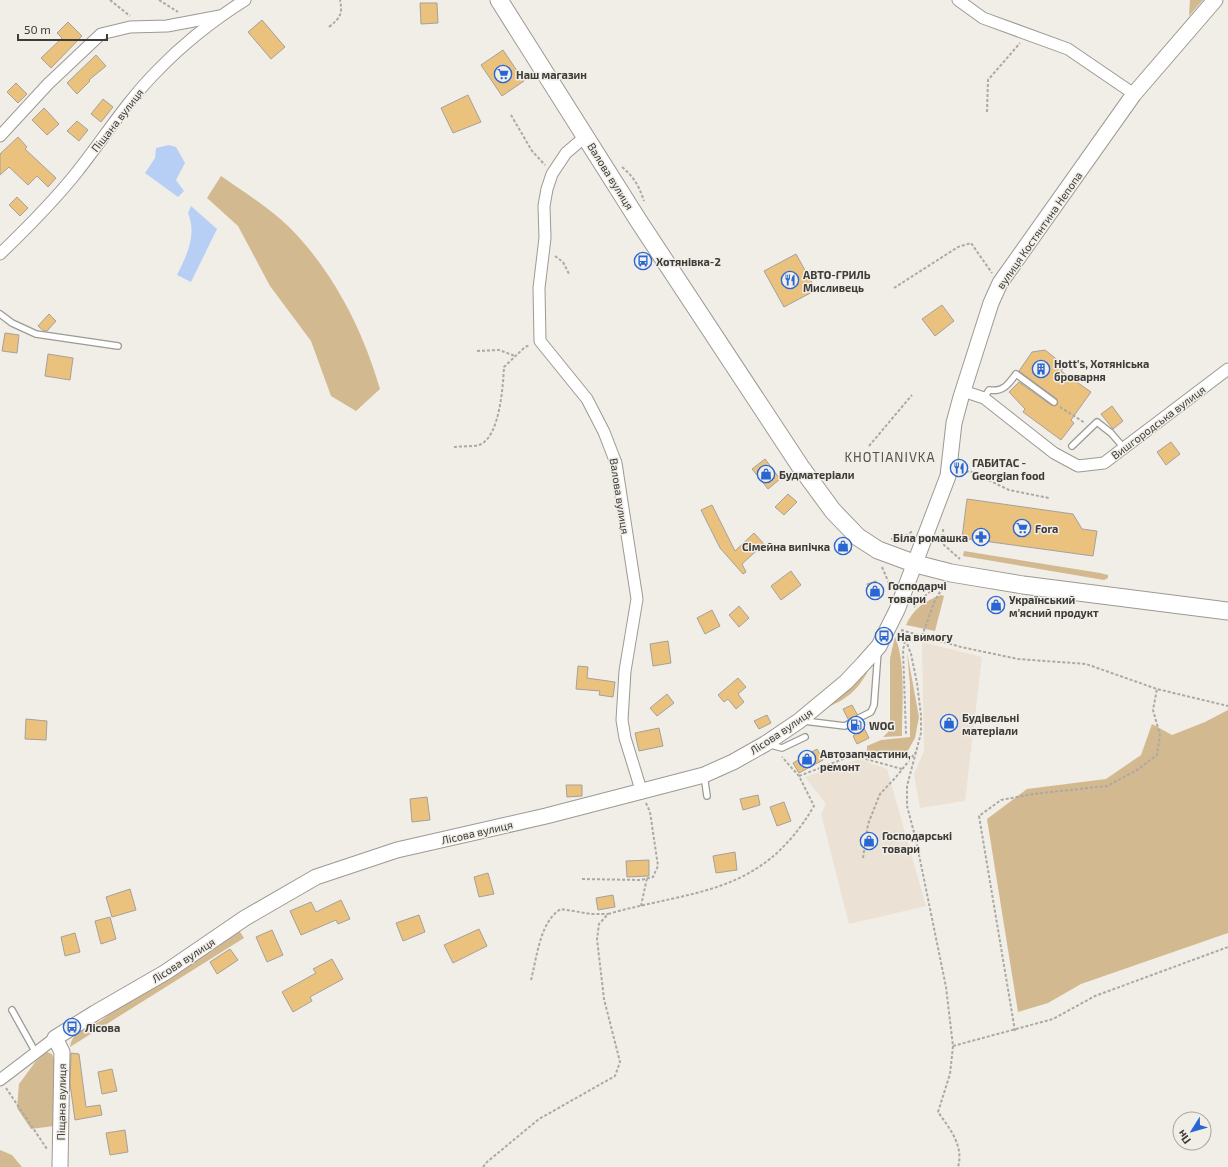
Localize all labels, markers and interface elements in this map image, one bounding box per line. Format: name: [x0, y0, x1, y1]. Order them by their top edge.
scale bar: [18, 16, 107, 42]
text: 50 m: [24, 22, 51, 36]
supermarket icon: Наш магазин: [493, 64, 513, 84]
place label: Наш магазин: [516, 68, 587, 81]
street label: Піщана вулиця: [88, 86, 147, 155]
street label: Валова вулиця: [584, 140, 637, 212]
street label: вулиця Костянтина Непопа: [993, 169, 1085, 292]
bus stop icon: Хотянівка-2: [633, 251, 653, 271]
place label: Хотянівка-2: [656, 255, 721, 268]
place label: АВТО-ГРИЛЬ Мисливець: [803, 268, 871, 294]
restaurant icon: АВТО-ГРИЛЬ Мисливець: [780, 270, 800, 290]
place label: Hott's, Хотяніська броварня: [1054, 357, 1149, 383]
building icon: Hott's, Хотяніська броварня: [1031, 359, 1051, 379]
street label: Вишгородська вулиця: [1108, 382, 1208, 462]
district label: KHOTIANIVKA: [844, 449, 936, 465]
place label: ГАБИТАС - Georgian food: [972, 456, 1045, 482]
street label: Валова вулиця: [607, 457, 632, 535]
restaurant icon: ГАБИТАС - Georgian food: [949, 458, 969, 478]
shop icon: Будматеріали: [756, 464, 776, 484]
place label: Будматеріали: [779, 468, 855, 481]
supermarket icon: Fora: [1012, 518, 1032, 538]
place label: Fora: [1035, 522, 1058, 535]
pharmacy icon: Біла ромашка: [971, 527, 991, 547]
place label: Біла ромашка: [893, 531, 968, 544]
shop icon: Сімейна випічка: [833, 536, 853, 556]
place label: Сімейна випічка: [742, 540, 830, 553]
place label: Господарчі товари: [888, 579, 947, 605]
shop icon: Господарчі товари: [865, 581, 885, 601]
place label: Український м'ясний продукт: [1009, 593, 1099, 619]
shop icon: Український м'ясний продукт: [986, 595, 1006, 615]
bus stop icon: На вимогу: [874, 626, 894, 646]
place label: На вимогу: [897, 630, 954, 643]
street label: Лісова вулиця: [747, 705, 815, 758]
place label: Будівельні матеріали: [962, 711, 1019, 737]
shop icon: Будівельні матеріали: [939, 713, 959, 733]
fuel station icon: WOG: [846, 715, 866, 735]
place label: WOG: [869, 719, 894, 732]
place label: Автозапчастини, ремонт: [820, 747, 911, 773]
shop icon: Автозапчастини, ремонт: [797, 749, 817, 769]
street label: Лісова вулиця: [440, 817, 514, 847]
place label: Господарські товари: [882, 829, 952, 855]
shop icon: Господарські товари: [859, 831, 879, 851]
street label: Лісова вулиця: [149, 935, 218, 986]
bus stop icon: Лісова: [62, 1017, 82, 1037]
place label: Лісова: [85, 1021, 120, 1034]
street label: Піщана вулиця: [54, 1063, 69, 1141]
north arrow: [1172, 1111, 1212, 1151]
text: Пн: [1174, 1128, 1193, 1147]

